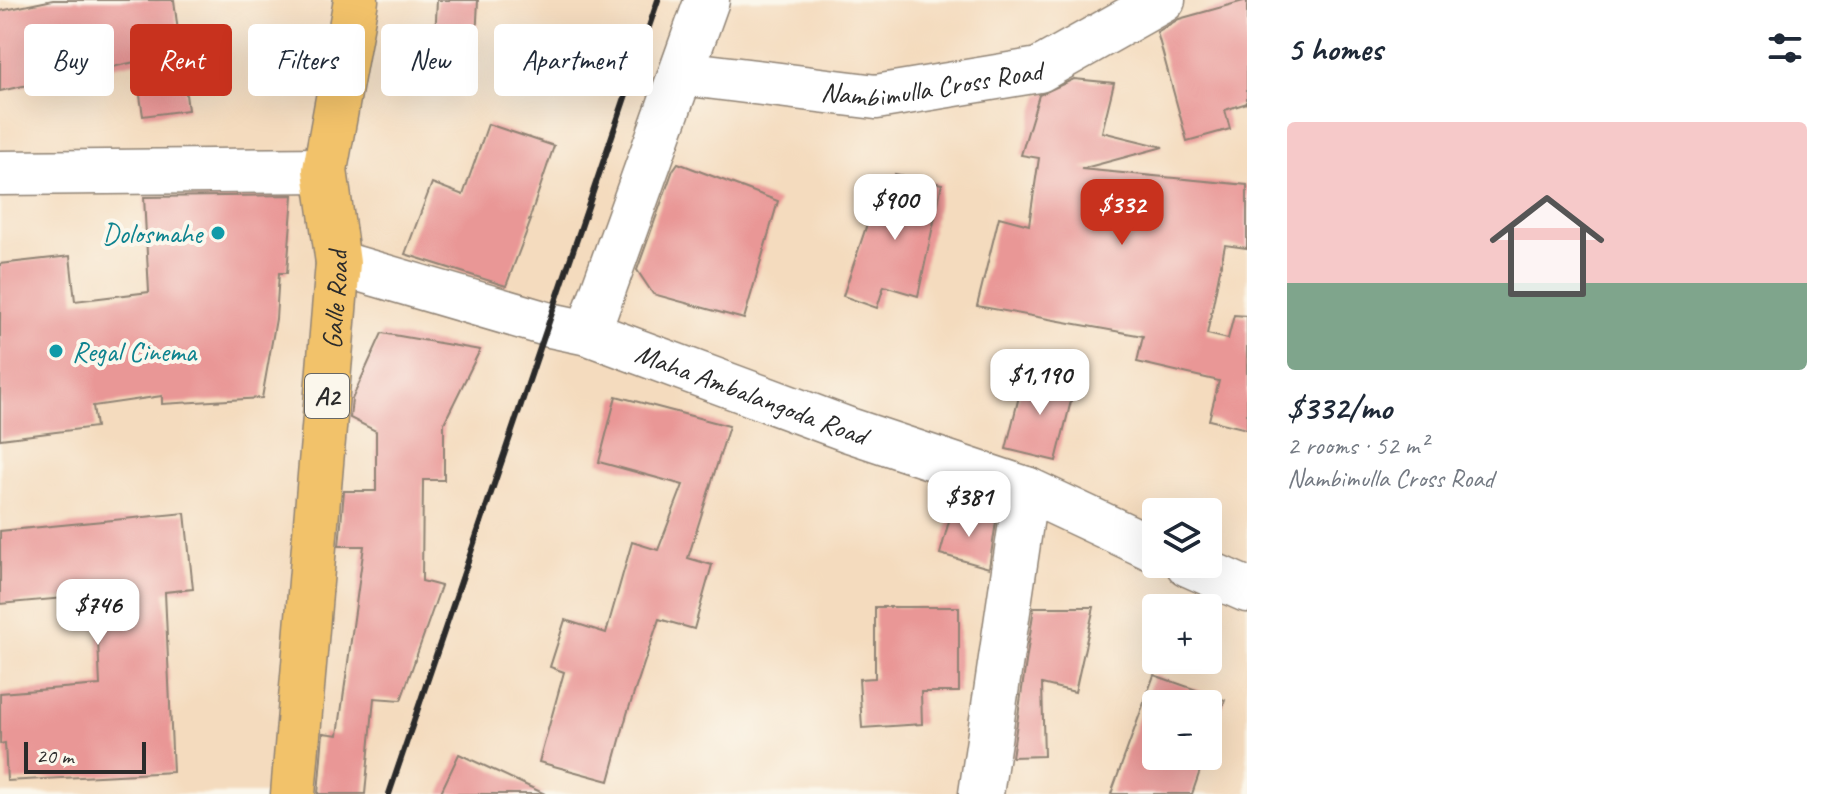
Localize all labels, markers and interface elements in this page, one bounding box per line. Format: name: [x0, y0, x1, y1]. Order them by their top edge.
chip: Buy: [24, 24, 114, 96]
chip: Rent: [130, 24, 232, 96]
chip: Filters: [248, 24, 365, 96]
chip: New: [381, 24, 478, 96]
chip: Apartment: [494, 24, 653, 96]
icon: filters: [1763, 26, 1807, 70]
text: 5 homes: [1287, 27, 1382, 70]
street label: Nambimulla Cross Road: [819, 52, 1049, 115]
pin: $900: [848, 174, 942, 242]
icon: home: [1475, 174, 1619, 318]
pin: $332: [1075, 179, 1169, 247]
text: $900: [872, 183, 918, 216]
text: $332: [1099, 188, 1145, 221]
place label: Dolosmahe: [102, 216, 204, 251]
marker: Dolosmahe: [209, 224, 227, 242]
street label: Galle Road: [313, 244, 356, 350]
place label: Regal Cinema: [72, 334, 198, 369]
street label: Maha Ambalangoda Road: [631, 335, 875, 453]
marker: Regal Cinema: [47, 342, 65, 360]
pin: $1,190: [975, 349, 1105, 417]
text: $1,190: [1008, 358, 1072, 391]
road number: A2: [305, 374, 349, 418]
text: $332/mo: [1287, 386, 1392, 429]
text: 2 rooms · 52 m²: [1287, 429, 1428, 462]
text: Nambimulla Cross Road: [1287, 462, 1494, 495]
pin: $381: [922, 471, 1016, 539]
text: $381: [946, 480, 992, 513]
map controls: [1142, 498, 1222, 770]
button: layers: [1142, 498, 1222, 578]
pin: $746: [51, 579, 145, 647]
text: $746: [74, 588, 122, 621]
button: +: [1142, 594, 1222, 674]
button: −: [1142, 690, 1222, 770]
scale bar: [24, 738, 146, 774]
text: 20 m: [36, 742, 73, 770]

